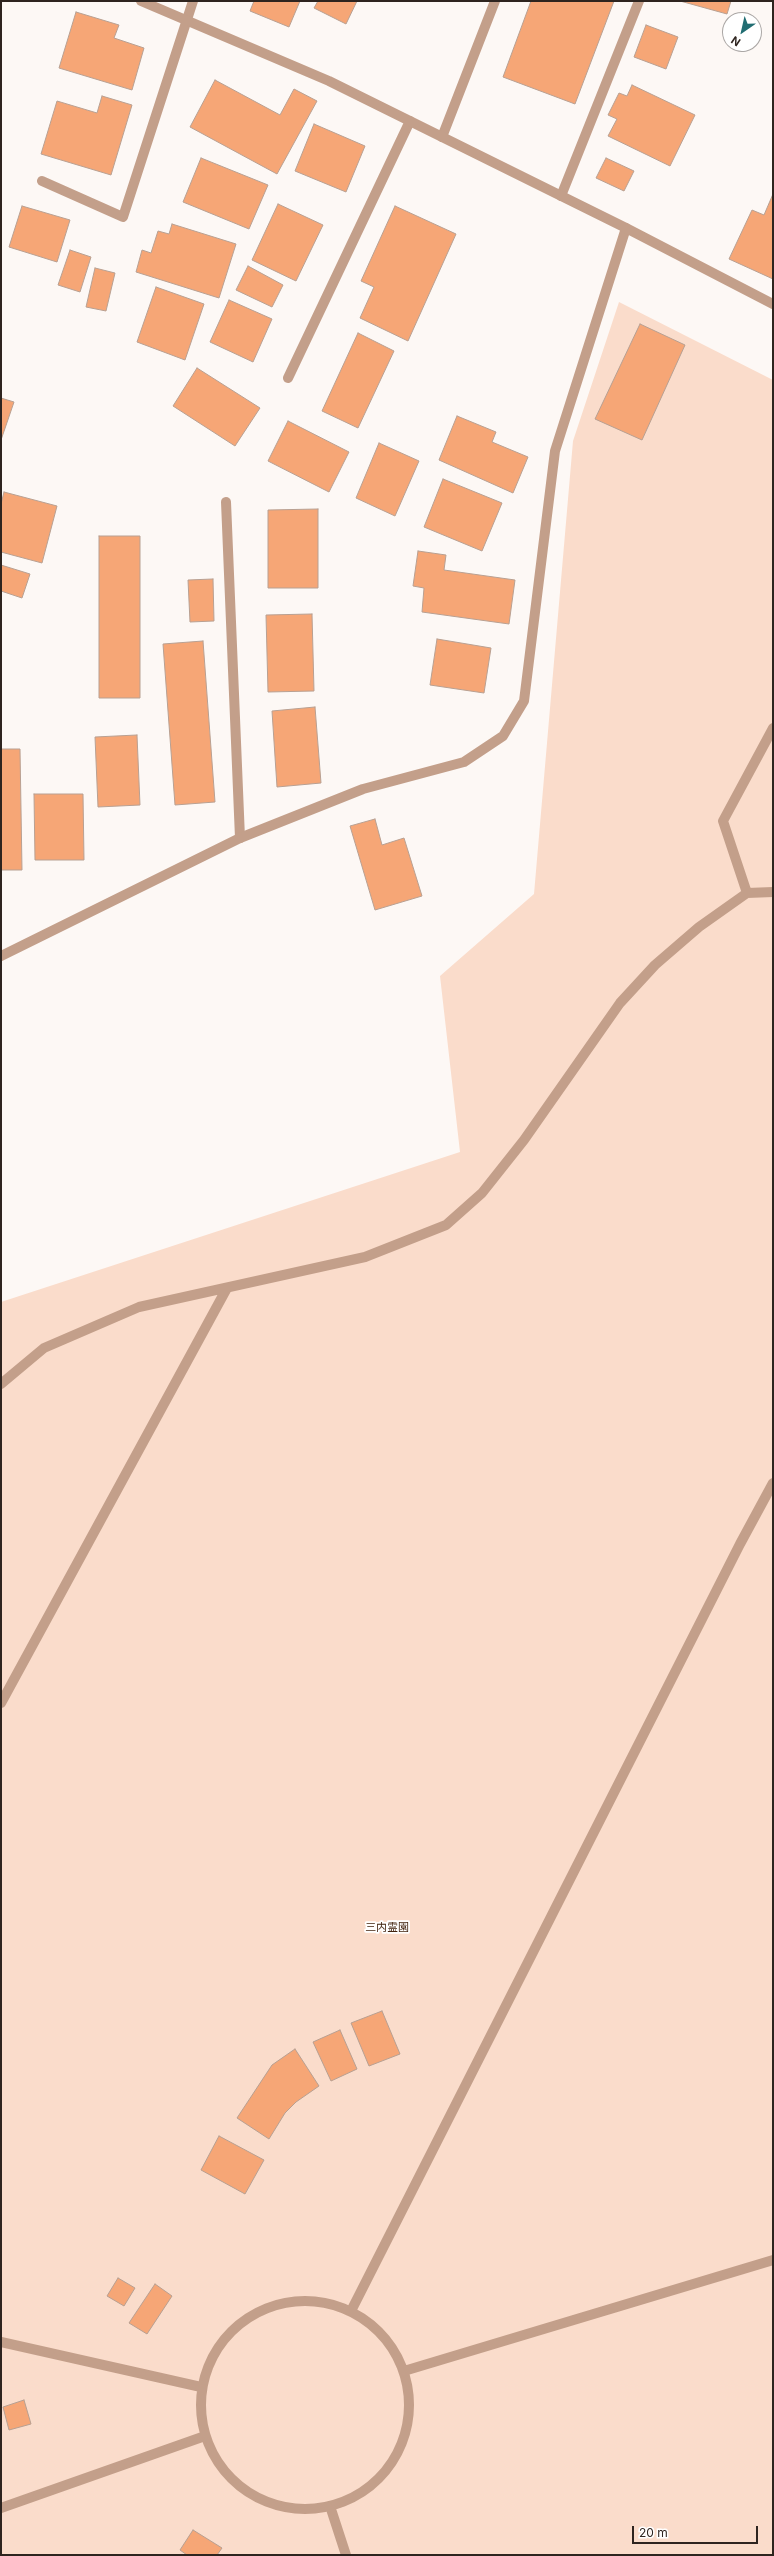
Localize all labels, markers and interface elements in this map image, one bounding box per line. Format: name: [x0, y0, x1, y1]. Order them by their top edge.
north arrow: [722, 12, 762, 52]
text: N: [728, 33, 743, 49]
park label: 三内霊園: [365, 1921, 409, 1935]
scale bar: [634, 2518, 760, 2544]
text: 20 m: [639, 2525, 668, 2540]

